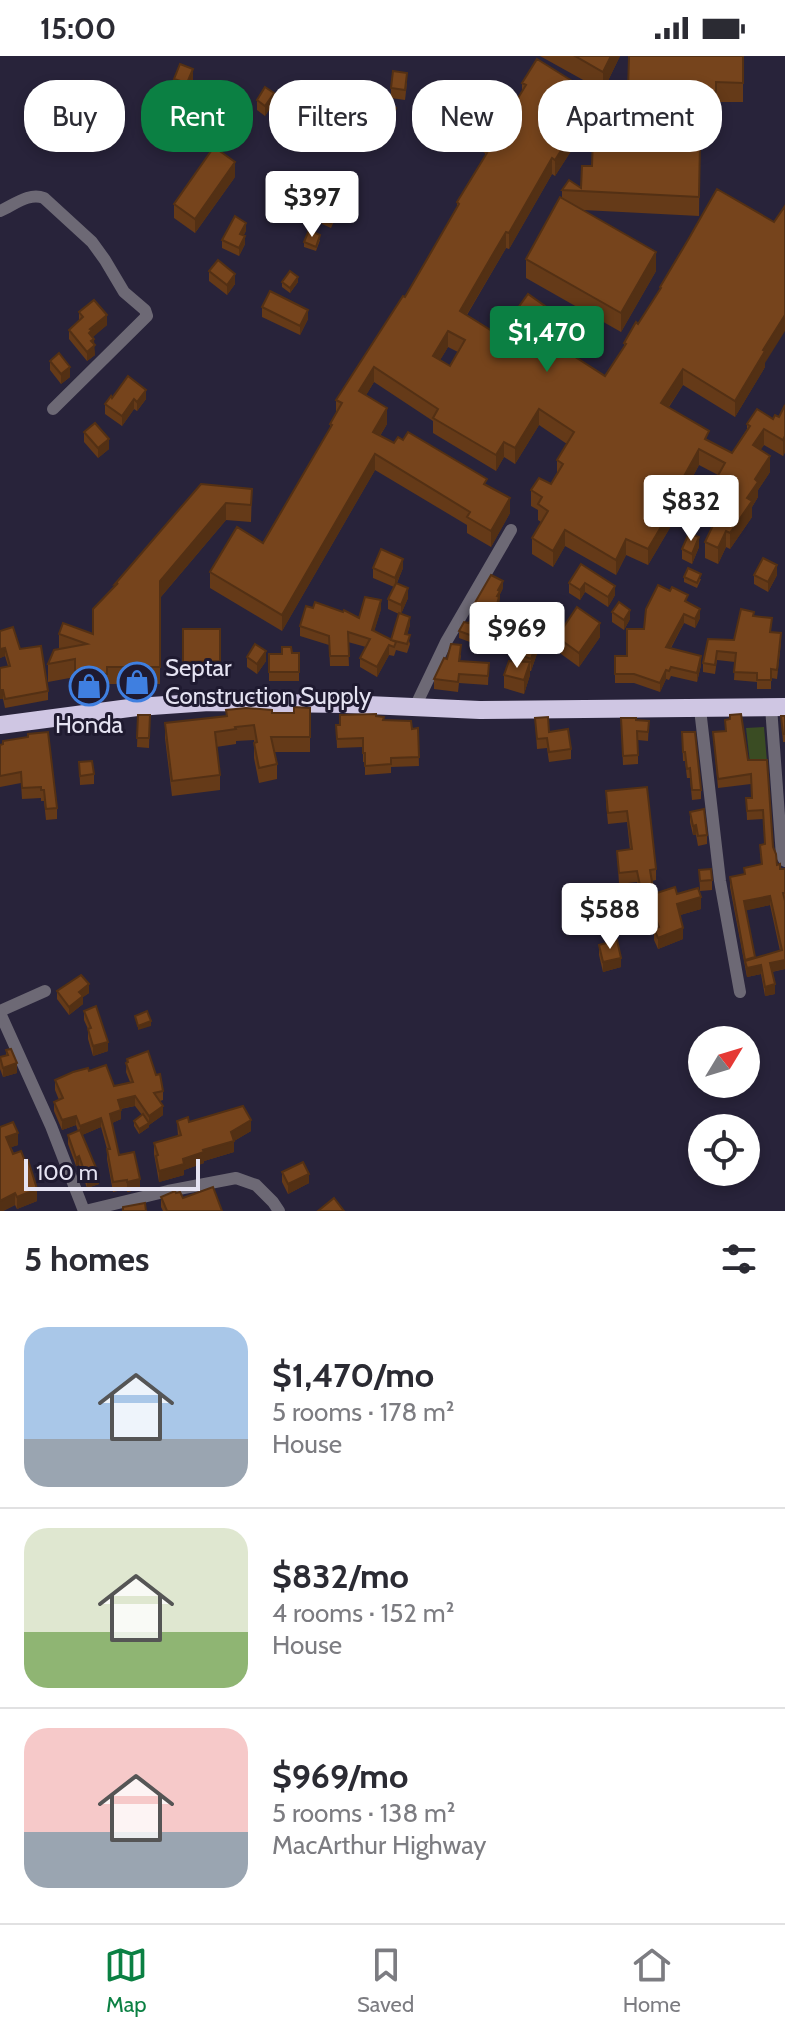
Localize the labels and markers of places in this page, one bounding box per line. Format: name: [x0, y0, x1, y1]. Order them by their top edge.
pin: $397: [265, 171, 359, 239]
pin: $1,470: [482, 306, 612, 374]
pin: $832: [644, 475, 738, 543]
pin: $969: [470, 602, 564, 670]
place label: Septar Construction Supply: [165, 653, 371, 710]
shop icon: Septar Construction Supply: [116, 661, 158, 703]
shop icon: Honda: [68, 665, 110, 707]
place label: Honda: [55, 710, 124, 739]
pin: $588: [563, 883, 657, 951]

